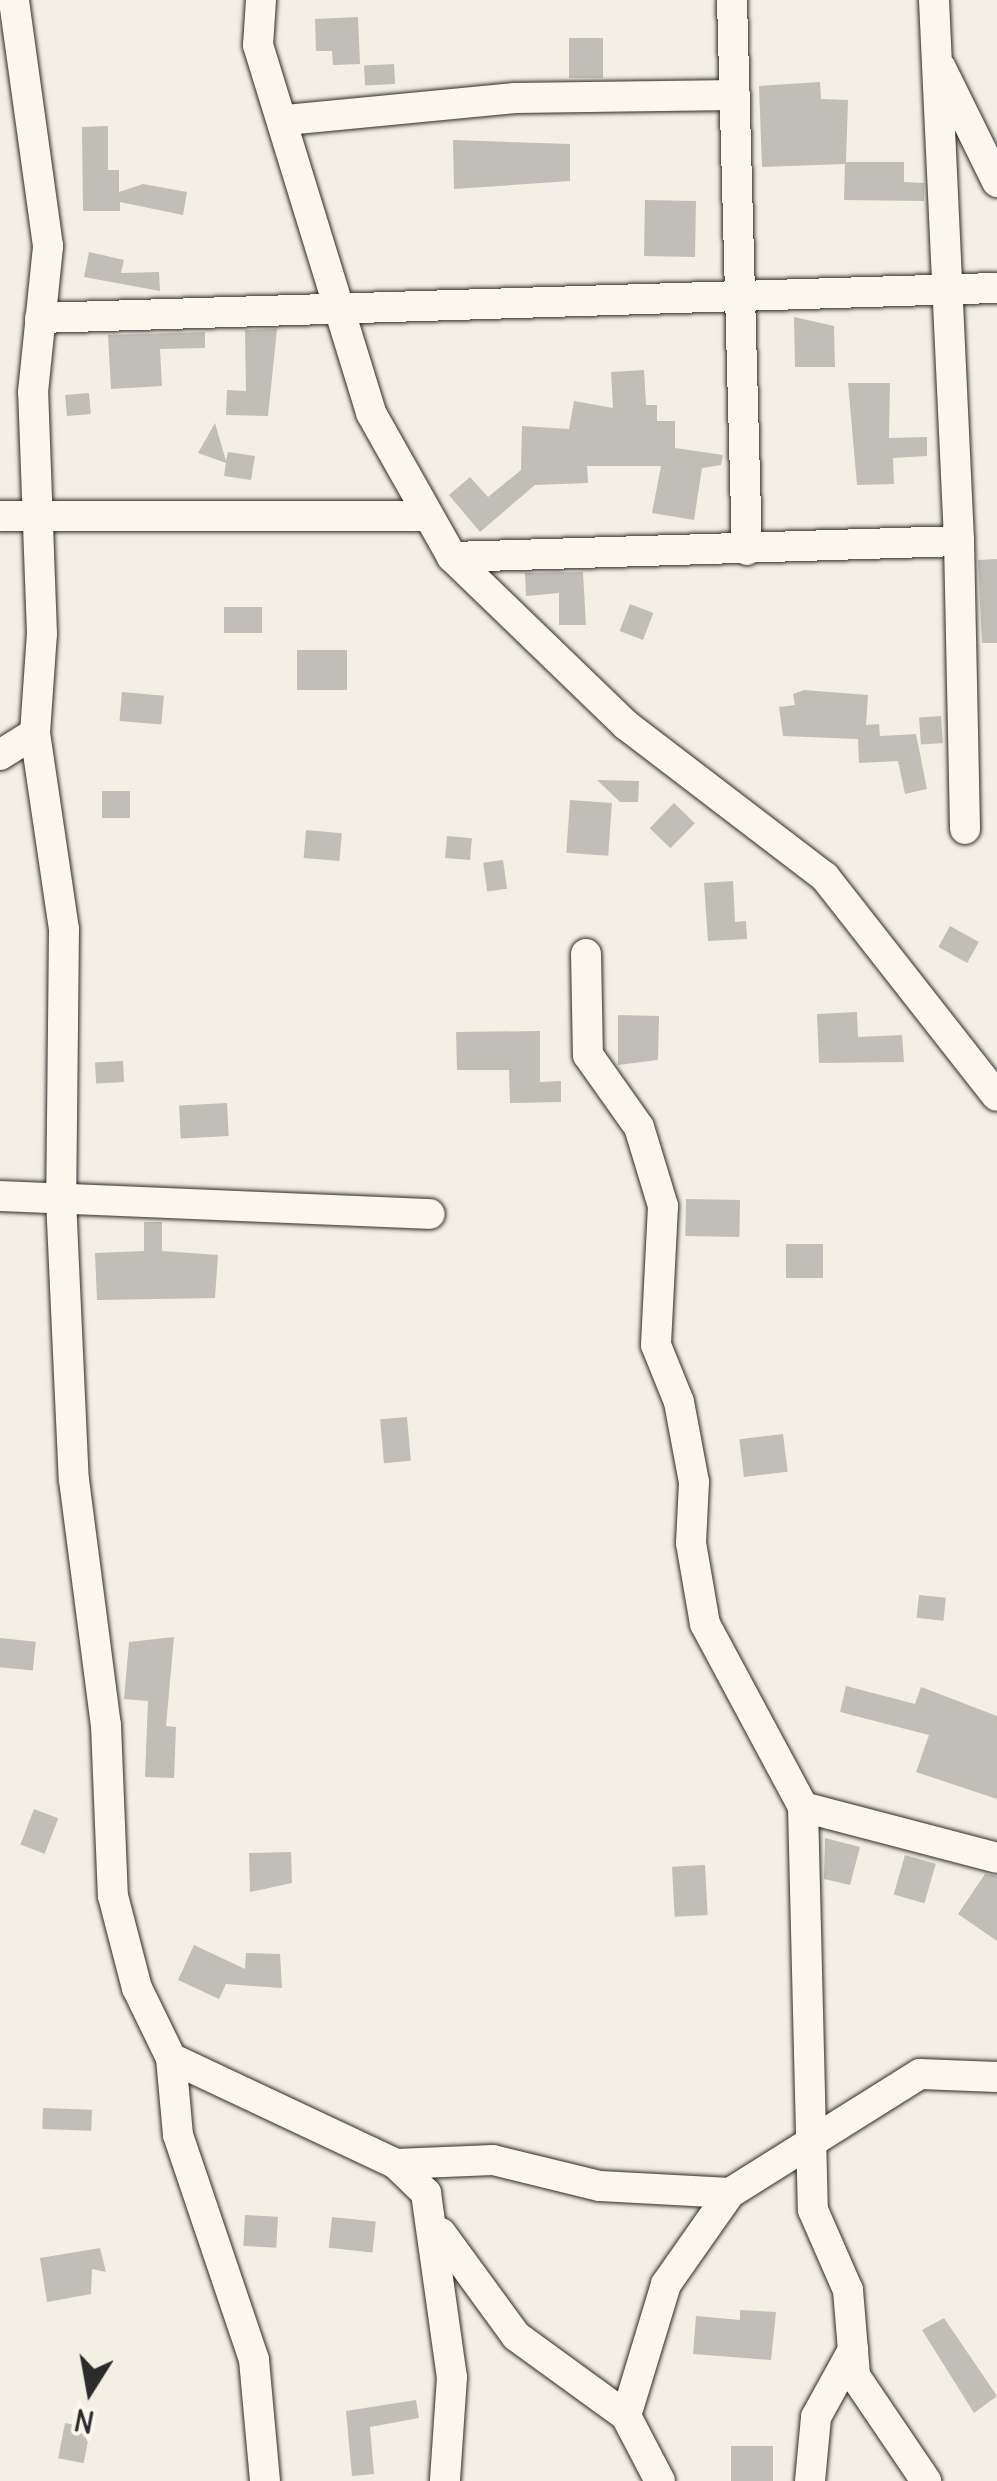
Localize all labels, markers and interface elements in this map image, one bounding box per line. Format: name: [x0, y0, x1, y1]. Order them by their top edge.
north arrow: [40, 2341, 140, 2441]
text: N: [71, 2401, 97, 2440]

